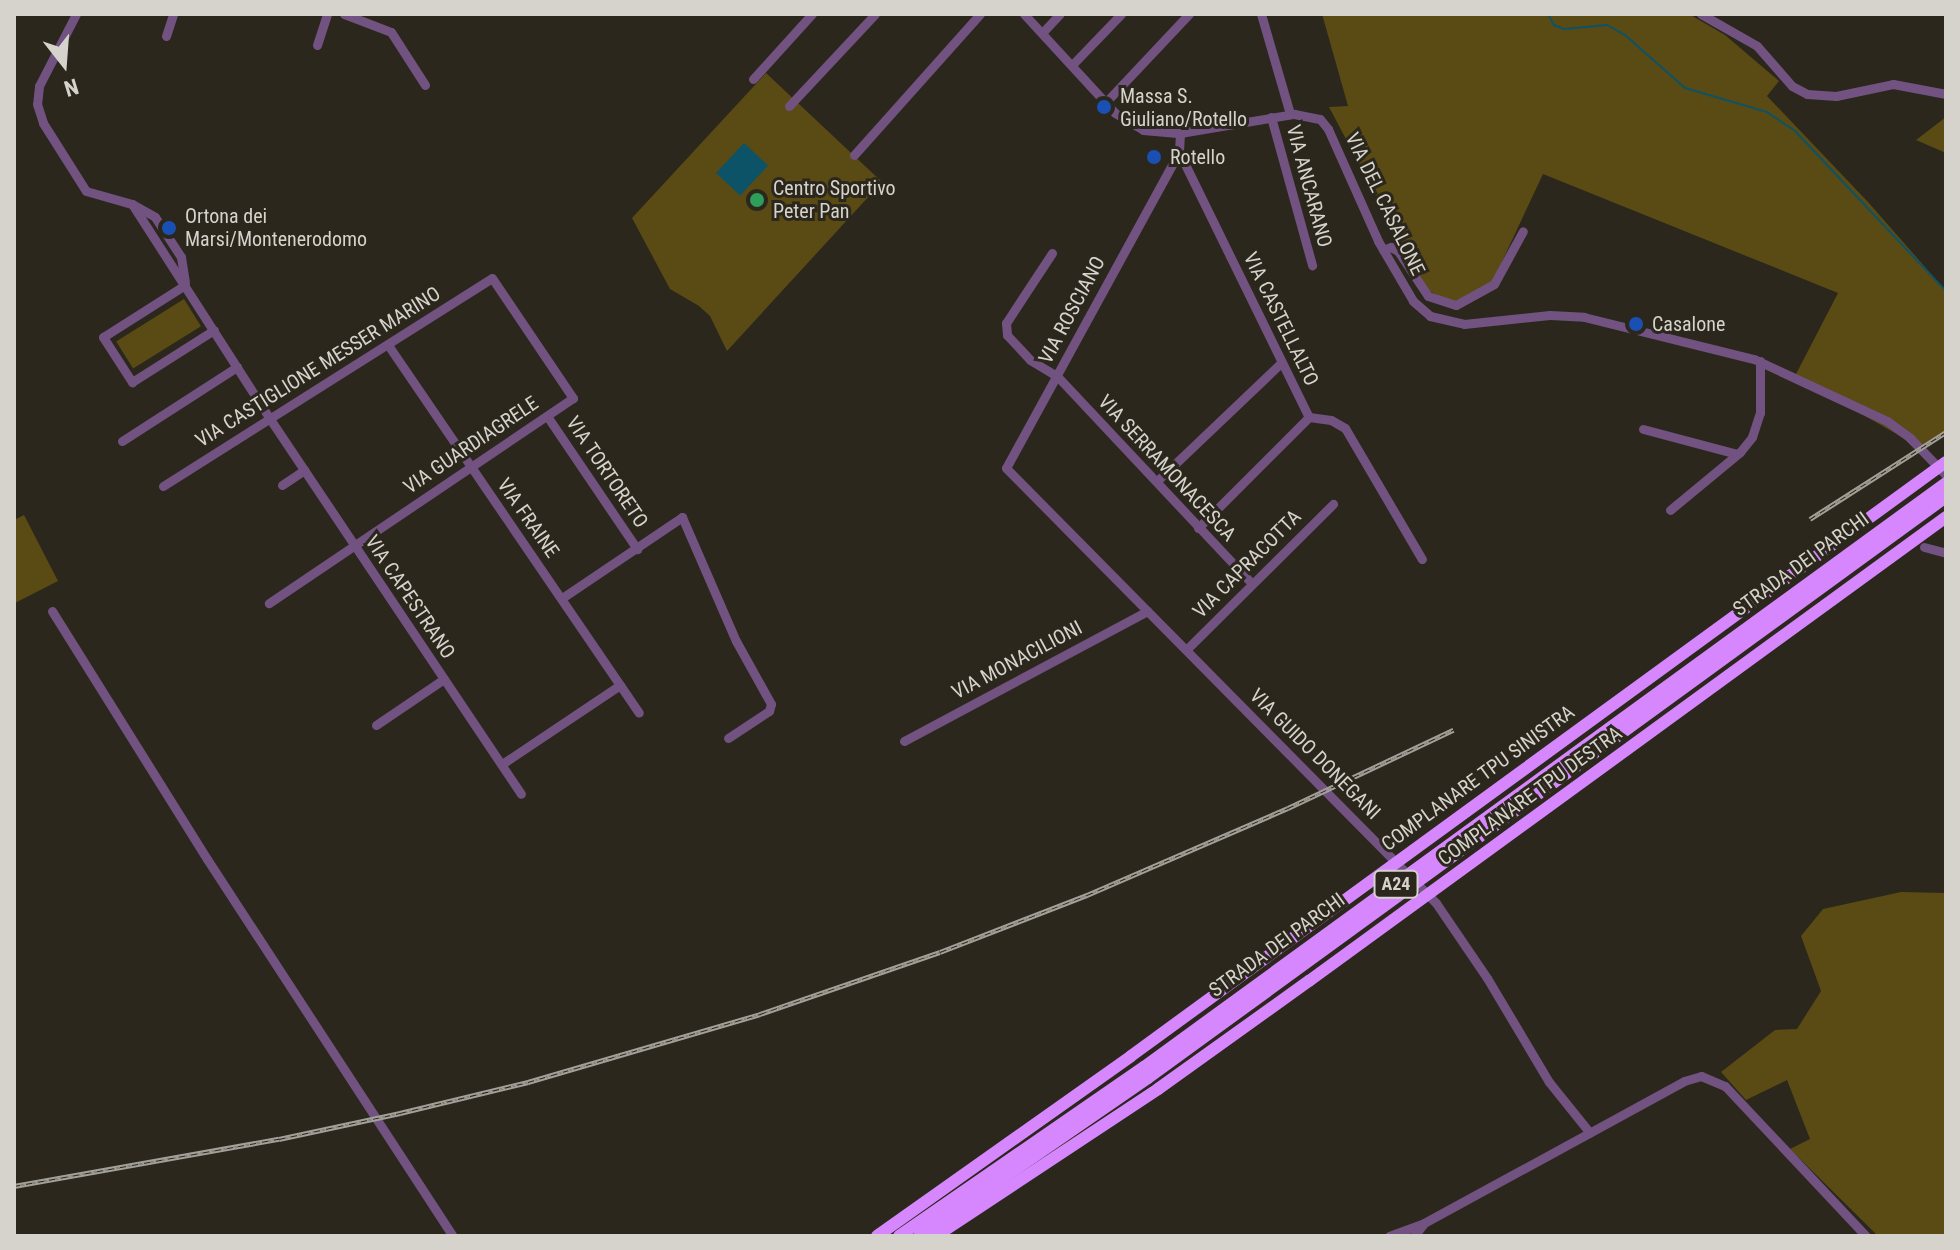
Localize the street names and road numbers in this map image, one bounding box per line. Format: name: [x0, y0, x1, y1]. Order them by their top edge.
street label: VIA ANCARANO: [1281, 122, 1337, 250]
street label: VIA DEL CASALONE: [1340, 129, 1430, 279]
street label: VIA CASTELLALTO: [1238, 248, 1324, 390]
street label: VIA ROSCIANO: [1034, 252, 1110, 368]
street label: VIA CASTIGLIONE MESSER MARINO: [191, 282, 445, 452]
street label: VIA SERRAMONACESCA: [1093, 390, 1241, 546]
street label: VIA GUARDIAGRELE: [399, 391, 543, 499]
street label: VIA TORTORETO: [561, 412, 653, 532]
street label: VIA FRAINE: [492, 474, 564, 562]
street label: VIA CAPRACOTTA: [1188, 505, 1306, 623]
street label: STRADA DEI PARCHI: [1728, 507, 1874, 621]
street label: VIA CAPESTRANO: [360, 531, 460, 663]
street label: VIA MONACILIONI: [948, 616, 1086, 704]
street label: VIA GUIDO DONEGANI: [1245, 684, 1385, 824]
street label: COMPLANARE TPU SINISTRA: [1377, 700, 1579, 856]
street label: COMPLANARE TPU DESTRA: [1433, 721, 1627, 871]
road number: A24: [1372, 870, 1420, 898]
street label: STRADA DEI PARCHI: [1204, 888, 1350, 1002]

